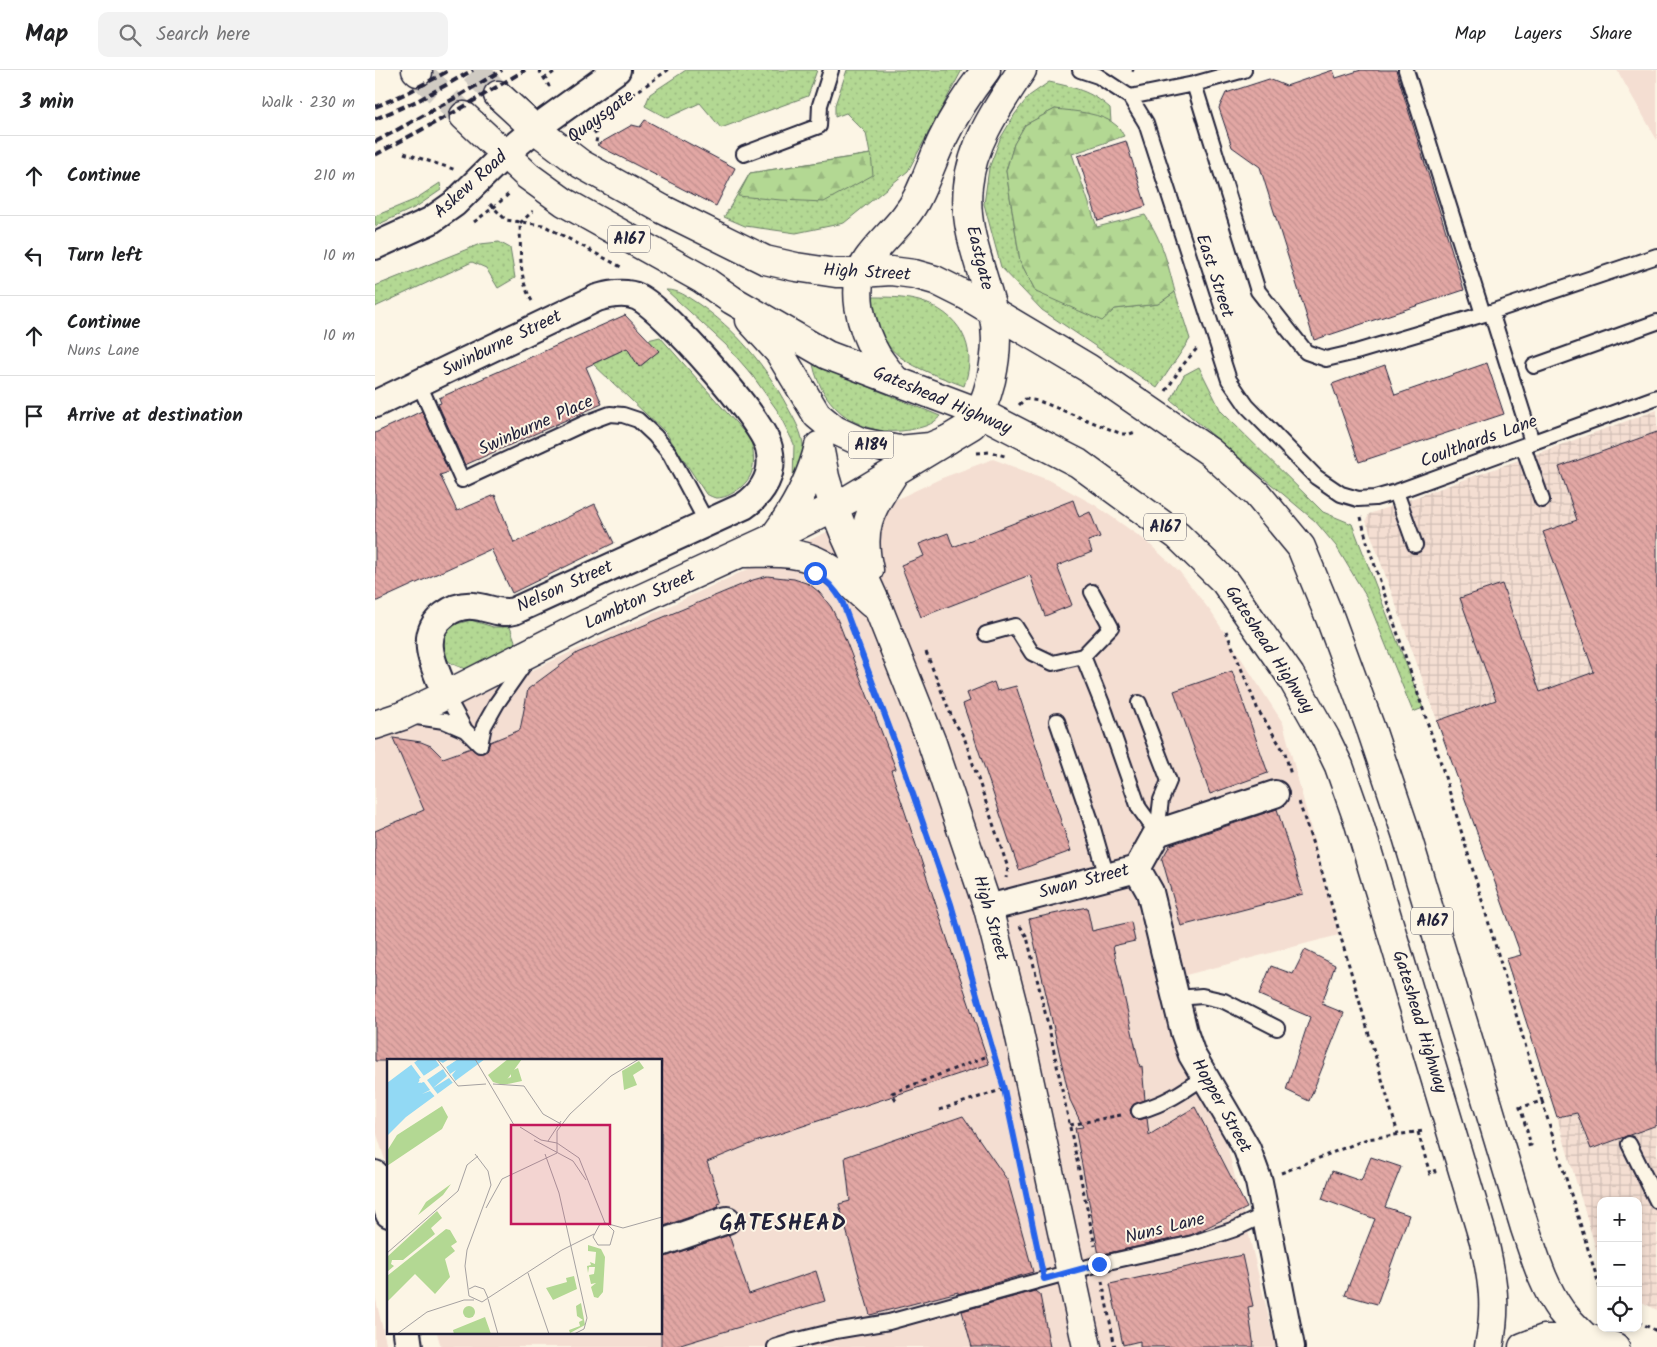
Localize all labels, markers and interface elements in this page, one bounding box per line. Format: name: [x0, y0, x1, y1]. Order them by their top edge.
search box: [98, 12, 448, 57]
text: Map: [25, 15, 68, 54]
text: Search here: [156, 20, 250, 50]
text: Map: [1455, 20, 1486, 49]
text: Layers: [1514, 20, 1562, 49]
text: Share: [1590, 20, 1632, 49]
icon: search: [116, 21, 144, 49]
street label: Quaysgate: [561, 83, 641, 151]
text: 3 min: [20, 86, 74, 119]
text: Walk · 230 m: [261, 90, 355, 115]
street label: Askew Road: [428, 143, 515, 226]
text: Continue: [67, 161, 140, 191]
icon: ahead: [20, 162, 48, 190]
text: 210 m: [314, 163, 355, 188]
street label: Eastgate: [957, 223, 1001, 293]
road number: A167: [608, 226, 650, 252]
street label: East Street: [1187, 230, 1241, 323]
text: Turn left: [67, 241, 142, 271]
icon: left: [20, 242, 48, 270]
text: 10 m: [323, 243, 355, 268]
street label: High Street: [823, 256, 912, 290]
street label: Swinburne Street: [437, 302, 568, 386]
text: Continue: [67, 308, 140, 338]
icon: ahead: [20, 322, 48, 350]
text: 10 m: [323, 323, 355, 348]
text: Nuns Lane: [67, 338, 139, 363]
street label: Gateshead Highway: [868, 359, 1016, 443]
street label: Swinburne Place: [474, 388, 598, 464]
text: Arrive at destination: [67, 401, 243, 431]
icon: arrive: [20, 402, 48, 430]
street label: Coulthards Lane: [1416, 407, 1542, 477]
road number: A184: [849, 432, 893, 458]
road number: A167: [1144, 514, 1186, 541]
street label: Nelson Street: [512, 552, 619, 621]
street label: Lambton Street: [580, 561, 701, 638]
route start: [804, 562, 827, 585]
street label: Gateshead Highway: [1217, 580, 1322, 720]
street label: Swan Street: [1036, 856, 1133, 908]
street label: High Street: [964, 872, 1016, 965]
road number: A167: [1411, 908, 1453, 934]
street label: Gateshead Highway: [1383, 947, 1455, 1098]
street label: Hopper Street: [1183, 1053, 1259, 1160]
inset map: [387, 1059, 663, 1334]
map controls: [1597, 1197, 1642, 1332]
button: +: [1597, 1197, 1642, 1242]
street label: Nuns Lane: [1122, 1205, 1208, 1253]
district label: GATESHEAD: [719, 1207, 847, 1242]
button: −: [1597, 1242, 1642, 1287]
route end: [1088, 1253, 1111, 1276]
button: locate: [1597, 1287, 1642, 1332]

